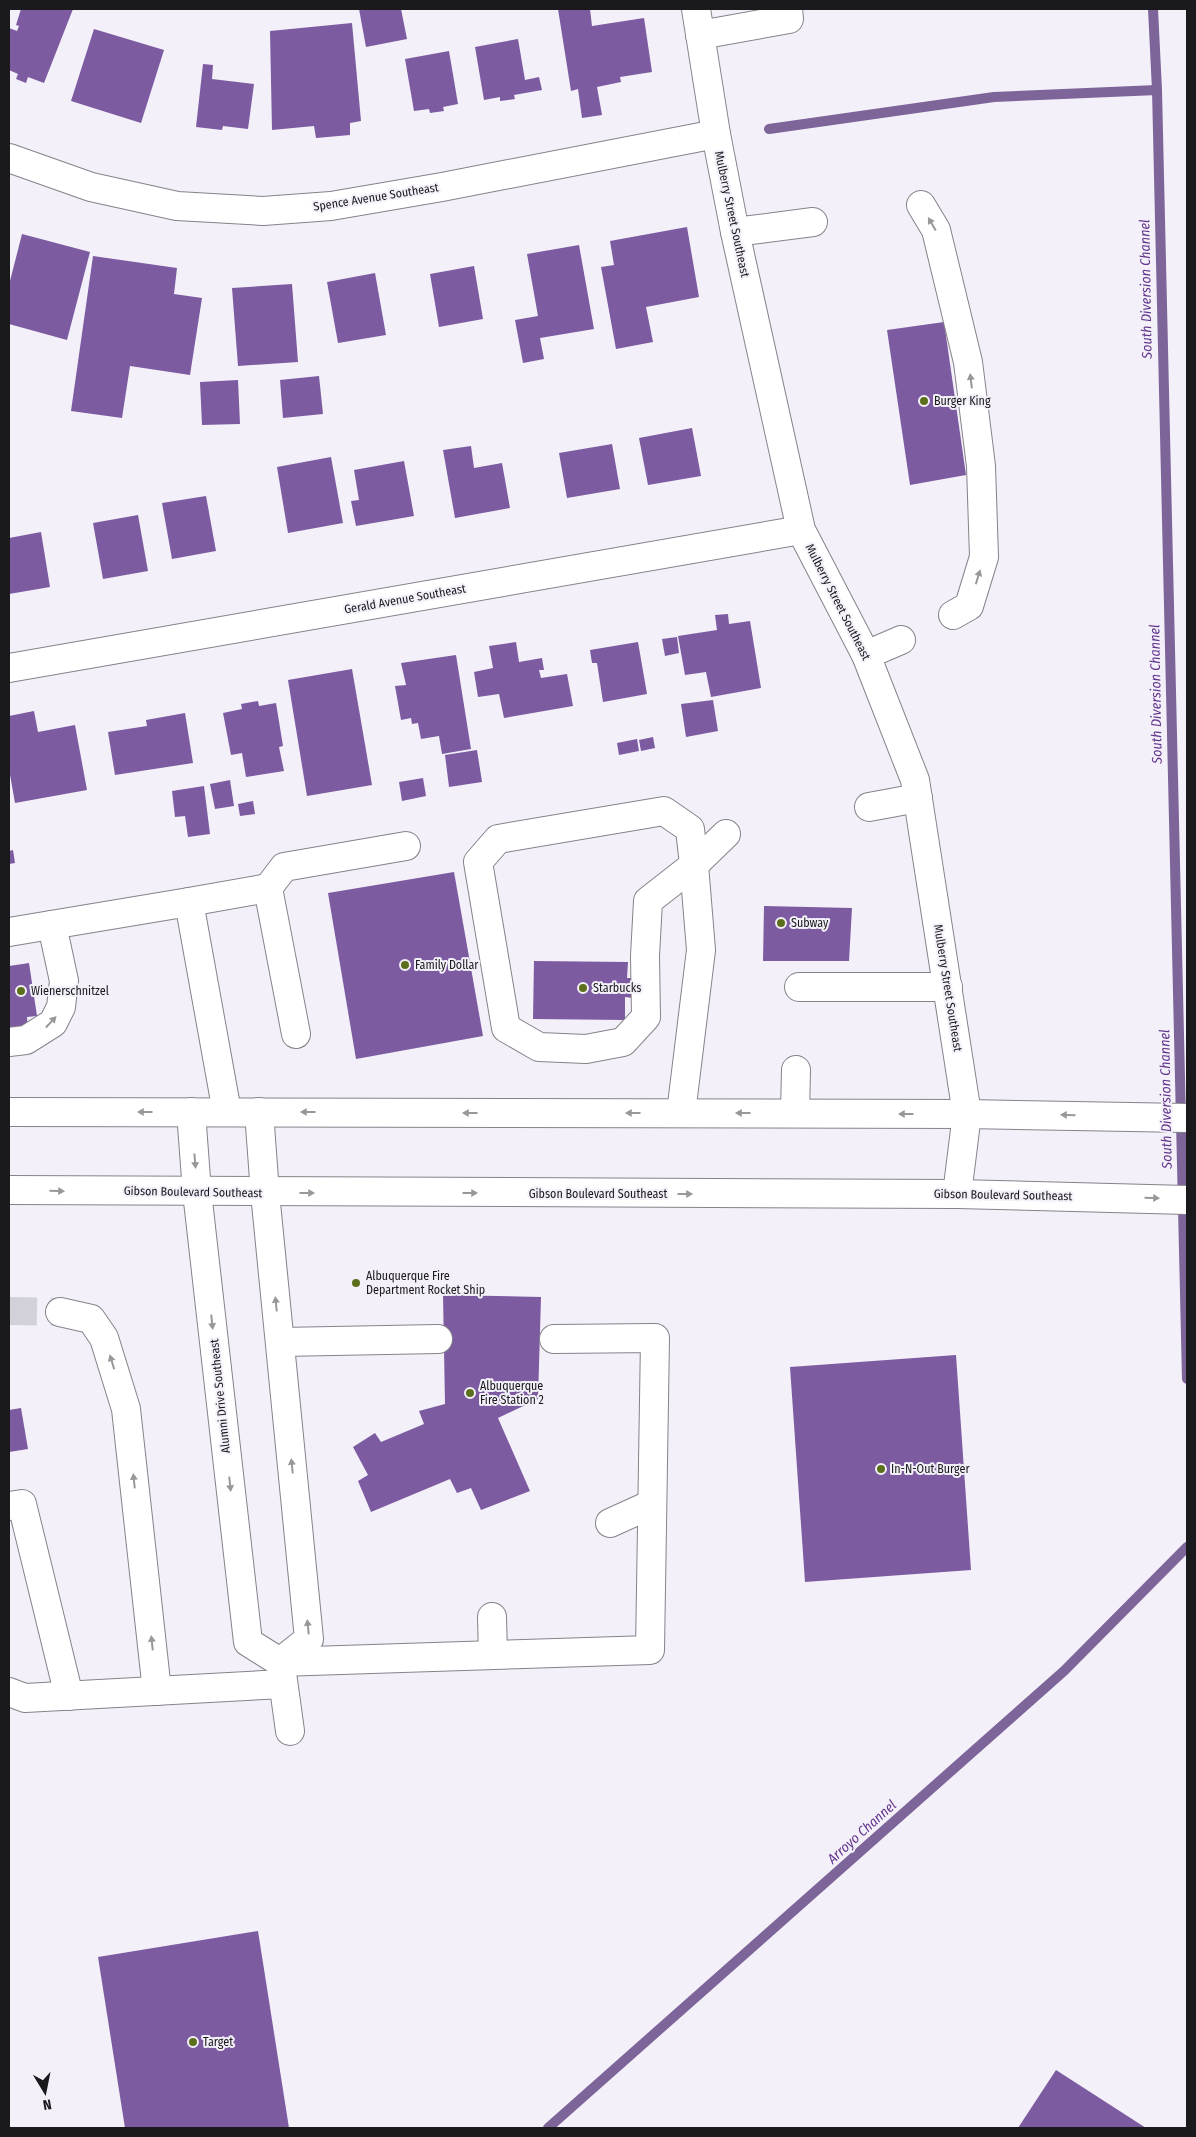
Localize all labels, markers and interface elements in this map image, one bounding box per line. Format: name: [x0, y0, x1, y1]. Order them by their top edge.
street label: Mulberry Street Southeast: [712, 150, 752, 278]
street label: Spence Avenue Southeast: [312, 180, 440, 214]
one-way arrow: [927, 217, 936, 230]
water label: South Diversion Channel: [1136, 219, 1156, 360]
one-way arrow: [967, 373, 975, 389]
place label: Burger King: [934, 394, 991, 408]
marker: Burger King: [918, 395, 930, 407]
street label: Mulberry Street Southeast: [803, 542, 873, 663]
one-way arrow: [975, 569, 983, 584]
street label: Gerald Avenue Southeast: [343, 581, 467, 617]
water label: South Diversion Channel: [1146, 624, 1166, 765]
place label: Subway: [791, 916, 829, 930]
marker: Subway: [775, 917, 787, 929]
street label: Mulberry Street Southeast: [931, 923, 965, 1053]
place label: Family Dollar: [415, 958, 479, 972]
marker: Family Dollar: [399, 959, 411, 971]
place label: Starbucks: [593, 981, 641, 995]
marker: Starbucks: [577, 982, 589, 994]
place label: Wienerschnitzel: [31, 984, 109, 998]
marker: Wienerschnitzel: [15, 985, 27, 997]
one-way arrow: [45, 1015, 56, 1028]
water label: South Diversion Channel: [1156, 1029, 1176, 1170]
one-way arrow: [137, 1108, 153, 1116]
one-way arrow: [299, 1108, 315, 1116]
one-way arrow: [462, 1109, 478, 1117]
one-way arrow: [624, 1109, 640, 1117]
one-way arrow: [735, 1109, 751, 1117]
one-way arrow: [898, 1110, 914, 1118]
one-way arrow: [1060, 1111, 1076, 1119]
one-way arrow: [191, 1153, 199, 1169]
street label: Gibson Boulevard Southeast: [124, 1184, 262, 1200]
one-way arrow: [50, 1187, 66, 1195]
street label: Gibson Boulevard Southeast: [529, 1187, 667, 1201]
street label: Gibson Boulevard Southeast: [934, 1187, 1072, 1203]
one-way arrow: [300, 1189, 316, 1197]
one-way arrow: [462, 1189, 478, 1197]
one-way arrow: [677, 1190, 693, 1198]
one-way arrow: [1145, 1195, 1161, 1203]
place label: Albuquerque Fire Department Rocket Ship: [366, 1269, 485, 1297]
marker: Albuquerque Fire Department Rocket Ship: [350, 1277, 362, 1289]
one-way arrow: [272, 1296, 280, 1312]
one-way arrow: [208, 1315, 216, 1331]
street label: Alumni Drive Southeast: [207, 1338, 233, 1454]
one-way arrow: [107, 1355, 115, 1370]
place label: Albuquerque Fire Station 2: [480, 1379, 544, 1407]
marker: Albuquerque Fire Station 2: [464, 1387, 476, 1399]
one-way arrow: [288, 1457, 296, 1473]
place label: In-N-Out Burger: [891, 1462, 970, 1476]
marker: In-N-Out Burger: [875, 1463, 887, 1475]
one-way arrow: [130, 1473, 138, 1489]
one-way arrow: [226, 1476, 234, 1492]
one-way arrow: [304, 1619, 312, 1635]
one-way arrow: [148, 1634, 156, 1650]
water label: Arroyo Channel: [823, 1796, 900, 1868]
place label: Target: [203, 2035, 233, 2049]
marker: Target: [187, 2036, 199, 2048]
north arrow: [20, 2067, 70, 2117]
text: N: [42, 2095, 53, 2113]

